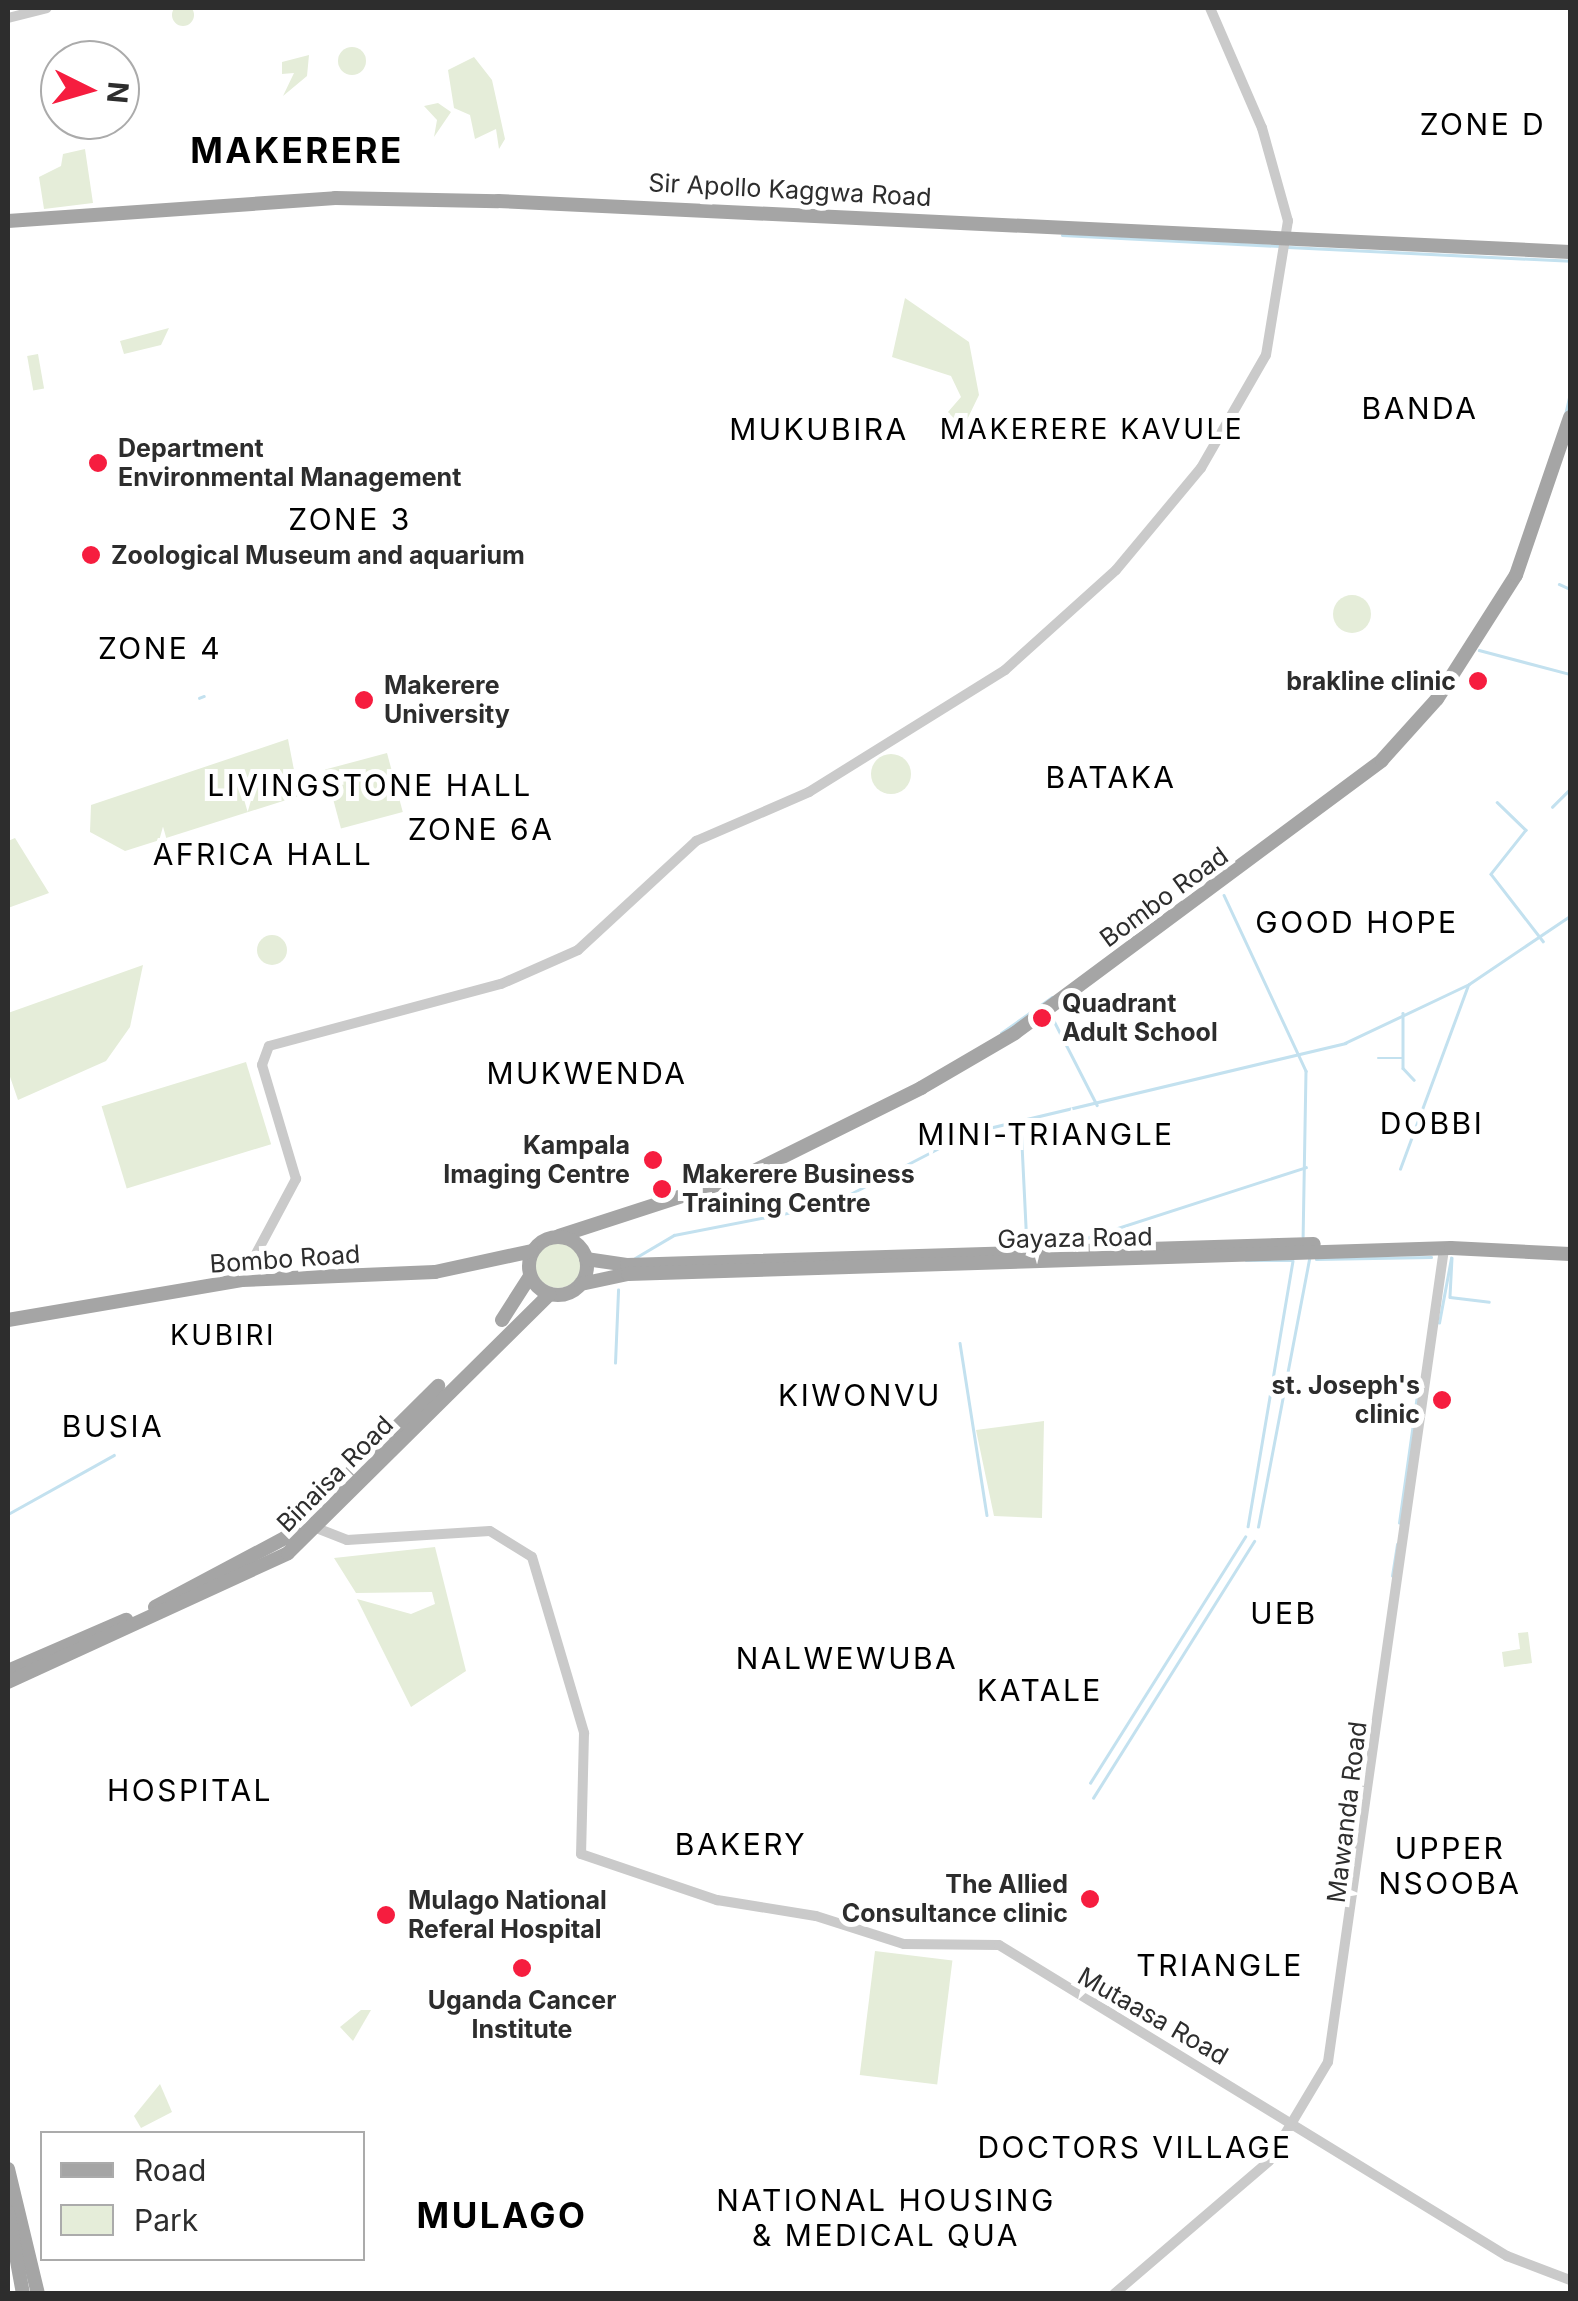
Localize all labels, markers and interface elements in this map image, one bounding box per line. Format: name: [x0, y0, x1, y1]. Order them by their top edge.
north arrow: [40, 40, 140, 140]
text: N: [100, 80, 136, 105]
district label: ZONE D: [1420, 106, 1546, 142]
district label: MAKERERE: [190, 129, 404, 171]
street label: Sir Apollo Kaggwa Road: [648, 168, 932, 212]
district label: BANDA: [1362, 390, 1478, 426]
district label: MUKUBIRA: [729, 411, 909, 447]
district label: MAKERERE KAVULE: [940, 412, 1244, 446]
place label: Department Environmental Management: [118, 434, 461, 493]
marker: Department Environmental Management: [87, 452, 109, 474]
district label: ZONE 3: [288, 501, 412, 537]
place label: Zoological Museum and aquarium: [111, 540, 525, 570]
marker: Zoological Museum and aquarium: [80, 544, 102, 566]
district label: ZONE 4: [98, 630, 222, 666]
place label: brakline clinic: [1286, 666, 1456, 696]
marker: brakline clinic: [1465, 668, 1491, 694]
place label: Makerere University: [384, 671, 510, 730]
marker: Makerere University: [353, 689, 375, 711]
district label: BATAKA: [1045, 759, 1177, 795]
district label: LIVINGSTONE HALL: [207, 767, 533, 803]
district label: ZONE 6A: [408, 811, 554, 847]
district label: AFRICA HALL: [153, 836, 373, 872]
street label: Bombo Road: [1094, 841, 1234, 953]
district label: GOOD HOPE: [1255, 904, 1459, 940]
place label: Quadrant Adult School: [1062, 989, 1218, 1048]
marker: Quadrant Adult School: [1031, 1007, 1053, 1029]
district label: MUKWENDA: [486, 1055, 688, 1091]
district label: DOBBI: [1380, 1105, 1484, 1141]
district label: MINI-TRIANGLE: [917, 1116, 1175, 1152]
place label: Kampala Imaging Centre: [443, 1131, 630, 1190]
marker: Kampala Imaging Centre: [640, 1147, 666, 1173]
place label: Makerere Business Training Centre: [682, 1160, 915, 1219]
marker: Makerere Business Training Centre: [651, 1178, 673, 1200]
street label: Gayaza Road: [997, 1222, 1153, 1254]
street label: Bombo Road: [209, 1239, 361, 1279]
district label: KUBIRI: [170, 1318, 276, 1352]
place label: st. Joseph's clinic: [1271, 1371, 1420, 1430]
district label: KIWONVU: [778, 1377, 942, 1413]
marker: st. Joseph's clinic: [1429, 1387, 1455, 1413]
district label: BUSIA: [62, 1408, 164, 1444]
street label: Binaisa Road: [271, 1410, 399, 1538]
district label: UEB: [1250, 1595, 1318, 1631]
district label: NALWEWUBA: [736, 1640, 958, 1676]
district label: KATALE: [977, 1672, 1103, 1708]
street label: Mawanda Road: [1321, 1720, 1373, 1904]
district label: HOSPITAL: [107, 1772, 273, 1808]
district label: BAKERY: [675, 1826, 807, 1862]
district label: UPPER NSOOBA: [1378, 1830, 1522, 1900]
place label: The Allied Consultance clinic: [842, 1870, 1068, 1929]
place label: Mulago National Referal Hospital: [408, 1886, 607, 1945]
marker: The Allied Consultance clinic: [1077, 1886, 1103, 1912]
marker: Mulago National Referal Hospital: [373, 1902, 399, 1928]
district label: TRIANGLE: [1136, 1947, 1304, 1983]
marker: Uganda Cancer Institute: [509, 1955, 535, 1981]
street label: Mutaasa Road: [1073, 1961, 1233, 2071]
place label: Uganda Cancer Institute: [428, 1986, 616, 2045]
district label: DOCTORS VILLAGE: [977, 2129, 1293, 2165]
legend: [40, 2131, 365, 2261]
text: Road: [134, 2152, 206, 2188]
district label: NATIONAL HOUSING & MEDICAL QUA: [716, 2182, 1056, 2252]
district label: MULAGO: [417, 2194, 587, 2236]
text: Park: [134, 2202, 198, 2238]

